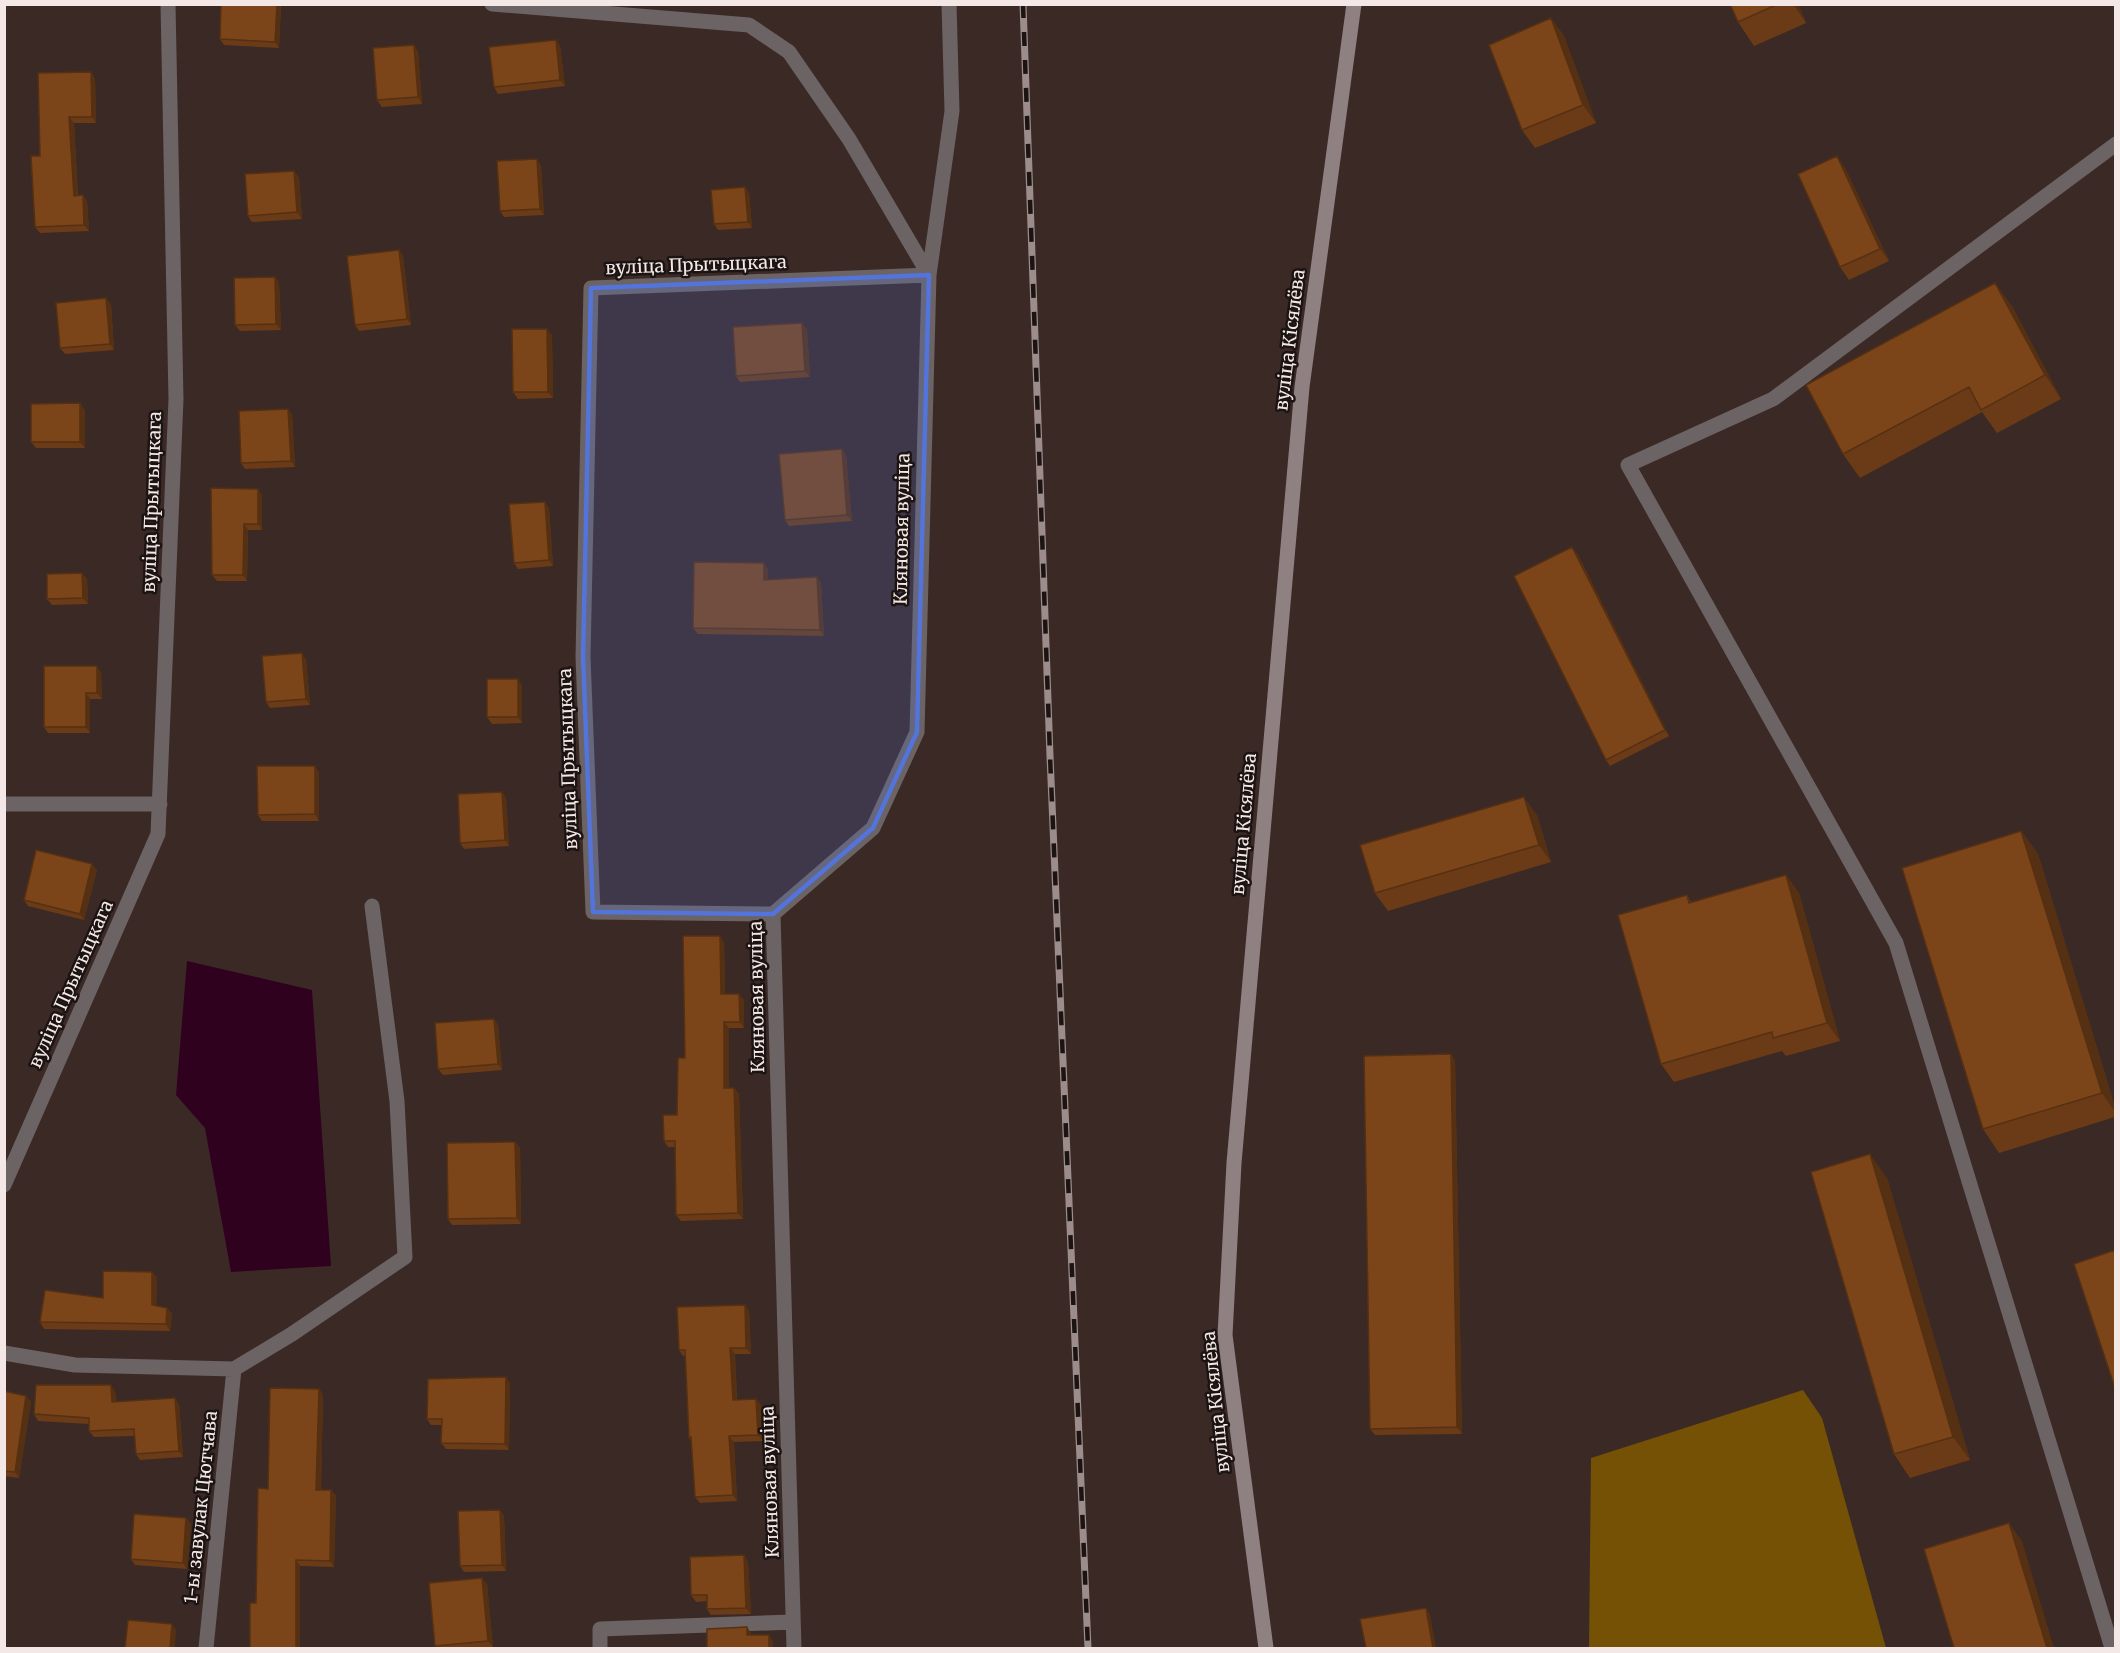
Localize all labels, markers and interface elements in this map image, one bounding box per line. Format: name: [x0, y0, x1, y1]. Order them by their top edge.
street label: вуліца Прытыцкага: [605, 250, 787, 279]
street label: вуліца Кісялёва: [1269, 268, 1310, 412]
street label: вуліца Прытыцкага: [137, 411, 166, 593]
street label: Кляновая вуліца: [889, 452, 914, 605]
street label: вуліца Прытыцкага: [553, 668, 582, 850]
street label: вуліца Кісялёва: [1226, 752, 1261, 896]
street label: вуліца Прытыцкага: [23, 896, 118, 1071]
street label: Кляновая вуліца: [744, 920, 769, 1073]
street label: вуліца Кісялёва: [1197, 1330, 1234, 1474]
street label: Кляновая вуліца: [755, 1405, 784, 1558]
street label: 1-ы завулак Цютчава: [179, 1409, 222, 1604]

